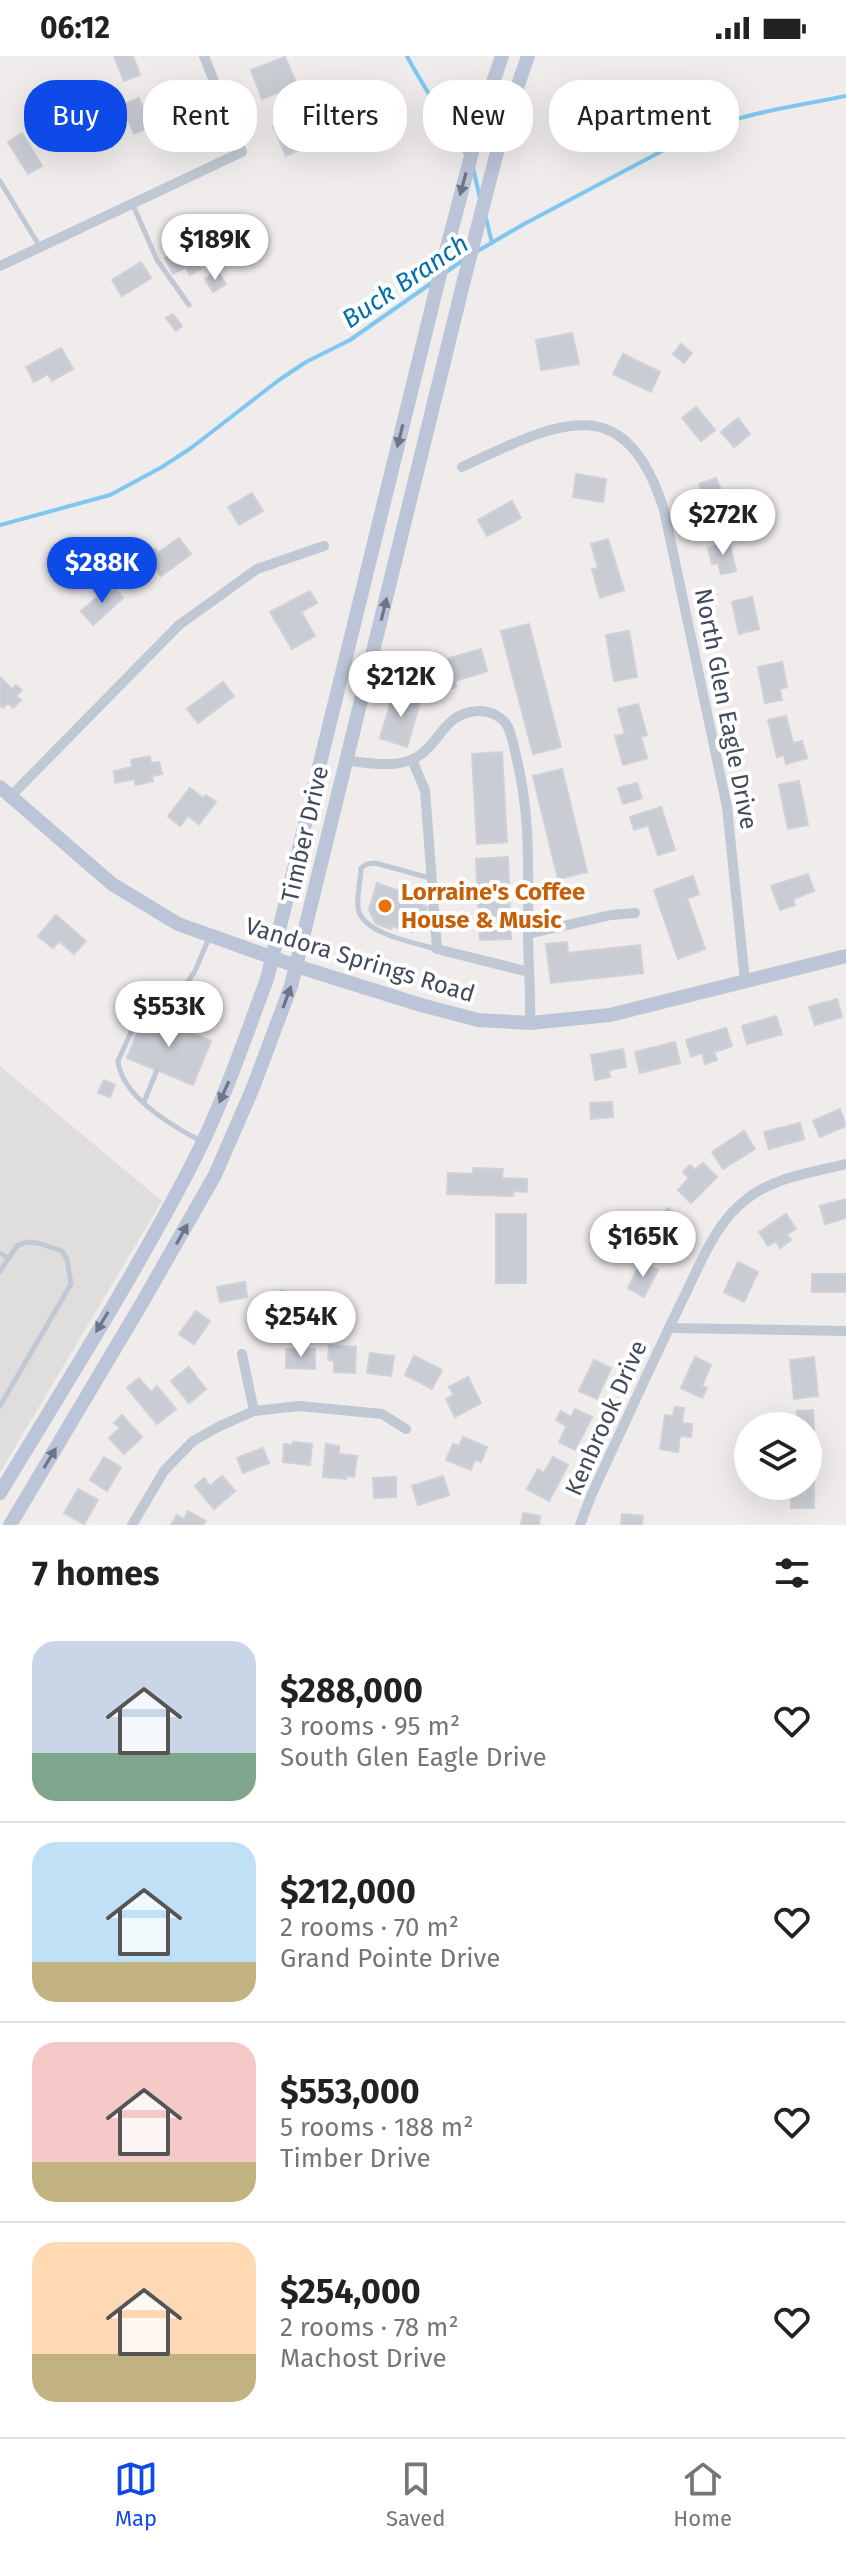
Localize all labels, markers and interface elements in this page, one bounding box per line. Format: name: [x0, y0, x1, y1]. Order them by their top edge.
text: 06:12: [40, 10, 110, 46]
chip: Buy: [24, 80, 127, 152]
chip: Rent: [143, 80, 257, 152]
chip: Filters: [273, 80, 407, 152]
chip: New: [423, 80, 533, 152]
chip: Apartment: [549, 80, 739, 152]
one-way arrow: [457, 172, 469, 197]
pin: $189K: [159, 214, 271, 282]
text: $189K: [179, 224, 251, 255]
water label: Buck Branch: [336, 228, 474, 335]
one-way arrow: [394, 424, 406, 449]
pin: $272K: [667, 489, 779, 557]
text: $272K: [688, 499, 758, 530]
pin: $288K: [46, 537, 158, 605]
text: $288K: [65, 547, 139, 578]
street label: North Glen Eagle Drive: [689, 586, 763, 832]
one-way arrow: [378, 596, 391, 621]
pin: $212K: [345, 651, 457, 719]
text: $212K: [367, 661, 435, 692]
street label: Timber Drive: [276, 763, 334, 905]
place label: Lorraine's Coffee House & Music: [401, 878, 585, 934]
marker: Lorraine's Coffee House & Music: [376, 897, 394, 915]
street label: Vandora Springs Road: [242, 912, 478, 1008]
pin: $553K: [113, 981, 225, 1049]
one-way arrow: [281, 984, 293, 1008]
text: $553K: [133, 991, 205, 1022]
one-way arrow: [217, 1081, 231, 1104]
pin: $165K: [587, 1211, 699, 1279]
text: $165K: [608, 1221, 678, 1252]
one-way arrow: [174, 1223, 188, 1245]
pin: $254K: [245, 1291, 357, 1359]
text: $254K: [265, 1301, 337, 1332]
one-way arrow: [95, 1311, 109, 1333]
street label: Kenbrook Drive: [559, 1336, 653, 1500]
map controls: [734, 1412, 822, 1500]
button: layers: [734, 1412, 822, 1500]
one-way arrow: [43, 1447, 57, 1469]
icon: filters: [770, 1551, 814, 1595]
text: 7 homes: [32, 1553, 159, 1594]
text: $288,000: [280, 1670, 423, 1711]
icon: home: [96, 1673, 192, 1769]
icon: heart: [770, 1699, 814, 1743]
text: 3 rooms · 95 m²: [280, 1711, 460, 1742]
text: South Glen Eagle Drive: [280, 1742, 547, 1773]
text: $212,000: [280, 1871, 416, 1912]
icon: home: [96, 1874, 192, 1970]
icon: heart: [770, 1900, 814, 1944]
text: 2 rooms · 70 m²: [280, 1912, 459, 1943]
text: Grand Pointe Drive: [280, 1943, 500, 1974]
text: $553,000: [280, 2071, 420, 2112]
icon: home: [96, 2074, 192, 2170]
icon: heart: [770, 2100, 814, 2144]
text: 5 rooms · 188 m²: [280, 2112, 473, 2143]
text: Timber Drive: [280, 2143, 431, 2174]
text: $254,000: [280, 2271, 421, 2312]
icon: home: [96, 2274, 192, 2370]
icon: heart: [770, 2300, 814, 2344]
text: 2 rooms · 78 m²: [280, 2312, 459, 2343]
text: Machost Drive: [280, 2343, 447, 2374]
tab: Map: [114, 2457, 158, 2532]
tab: Saved: [386, 2457, 445, 2532]
tab: Home: [673, 2457, 732, 2532]

